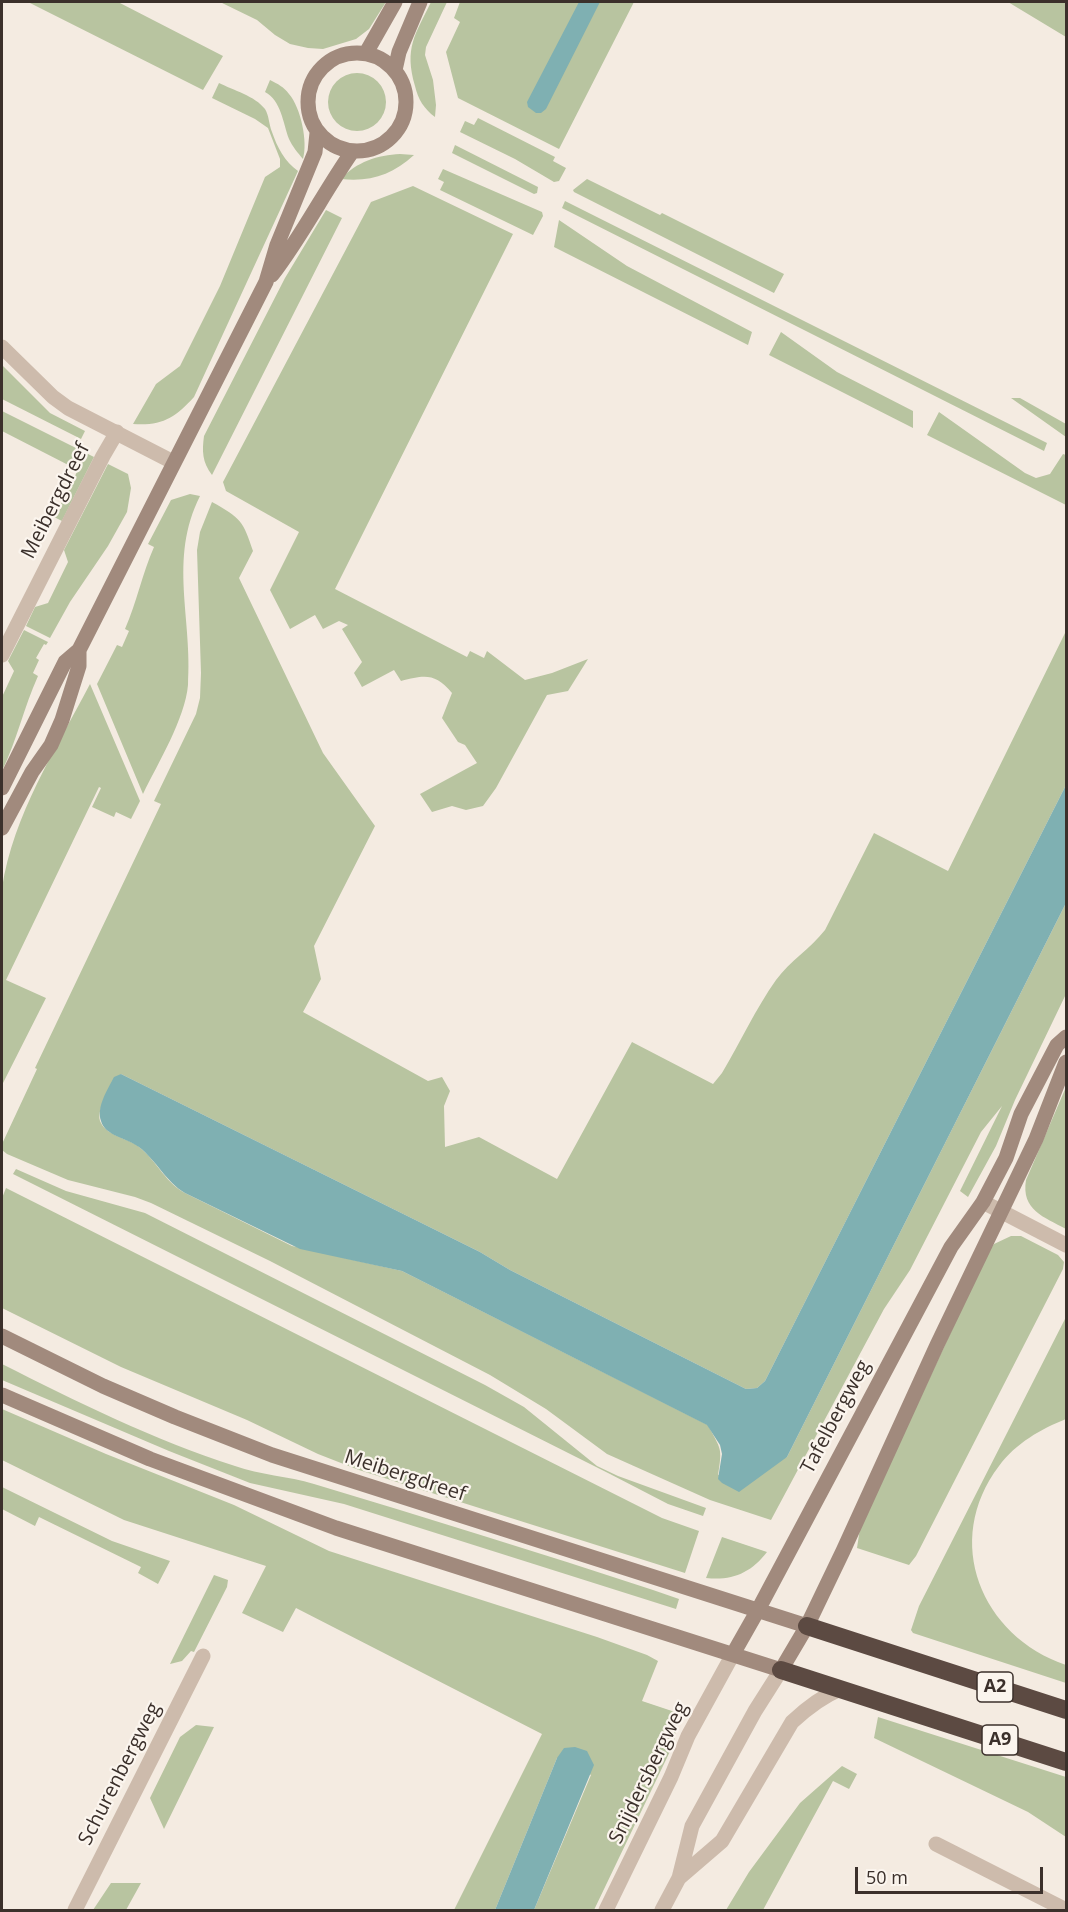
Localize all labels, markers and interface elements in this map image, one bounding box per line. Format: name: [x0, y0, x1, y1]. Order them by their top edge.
street label: Meibergdreef: [17, 439, 95, 563]
street label: Tafelbergweg: [796, 1356, 876, 1478]
street label: Meibergdreef: [341, 1445, 469, 1507]
road number: A2: [977, 1672, 1013, 1702]
street label: Snijdersbergweg: [604, 1698, 694, 1848]
street label: Schurenbergweg: [74, 1699, 166, 1849]
road number: A9: [982, 1725, 1018, 1755]
scale bar: [858, 1855, 1046, 1893]
text: 50 m: [866, 1865, 908, 1889]

